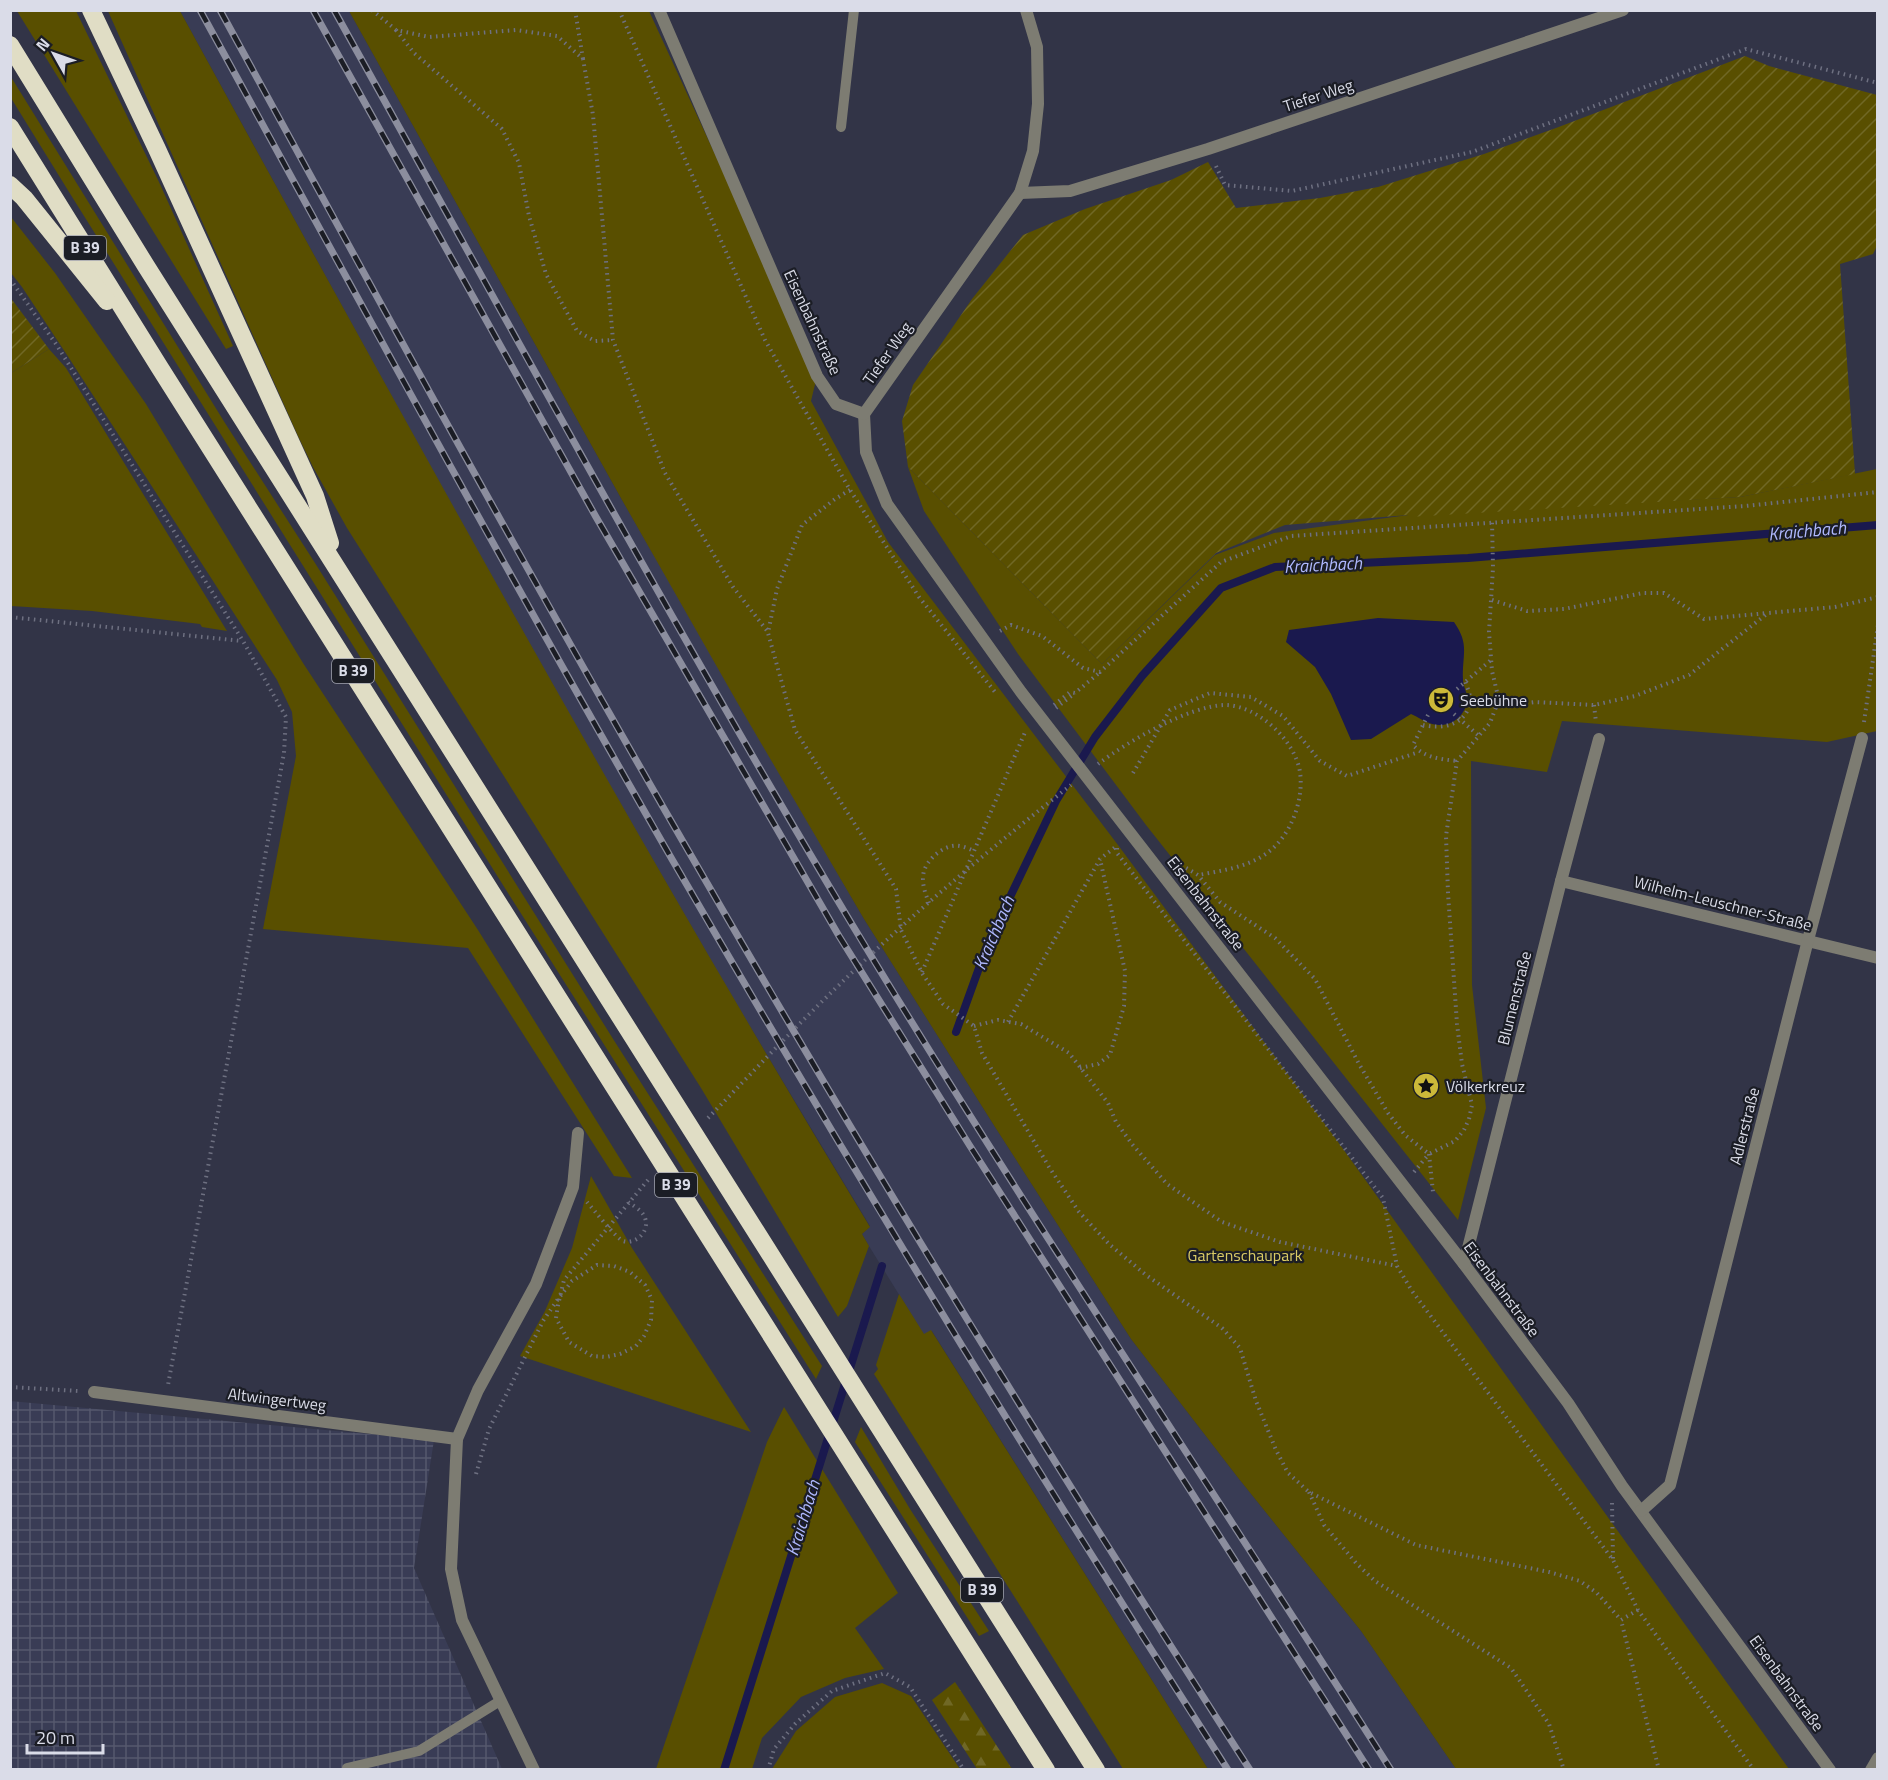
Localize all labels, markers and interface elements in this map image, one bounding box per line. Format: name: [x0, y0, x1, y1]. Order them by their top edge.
north arrow: [24, 24, 84, 84]
text: N: [30, 32, 55, 56]
street label: Tiefer Weg: [1280, 72, 1356, 118]
road number: B 39: [64, 236, 106, 260]
street label: Eisenbahnstraße: [778, 265, 848, 379]
street label: Tiefer Weg: [856, 316, 918, 390]
water label: Kraichbach: [1767, 514, 1848, 547]
water label: Kraichbach: [1283, 549, 1364, 580]
road number: B 39: [332, 659, 374, 683]
theatre icon: Seebühne: [1426, 685, 1456, 715]
place label: Seebühne: [1460, 688, 1527, 712]
street label: Eisenbahnstraße: [1161, 851, 1251, 955]
street label: Wilhelm-Leuschner-Straße: [1632, 869, 1814, 937]
water label: Kraichbach: [966, 891, 1022, 974]
street label: Blumenstraße: [1491, 949, 1537, 1047]
place icon: Völkerkreuz: [1411, 1071, 1441, 1101]
place label: Völkerkreuz: [1446, 1074, 1525, 1098]
street label: Adlerstraße: [1723, 1085, 1765, 1167]
road number: B 39: [655, 1173, 697, 1197]
street label: Eisenbahnstraße: [1458, 1236, 1546, 1342]
park label: Gartenschaupark: [1188, 1243, 1303, 1267]
street label: Altwingertweg: [226, 1381, 328, 1417]
water label: Kraichbach: [778, 1476, 827, 1559]
road number: B 39: [961, 1578, 1003, 1602]
street label: Eisenbahnstraße: [1744, 1630, 1830, 1736]
scale bar: [27, 1717, 104, 1755]
text: 20 m: [36, 1724, 75, 1751]

